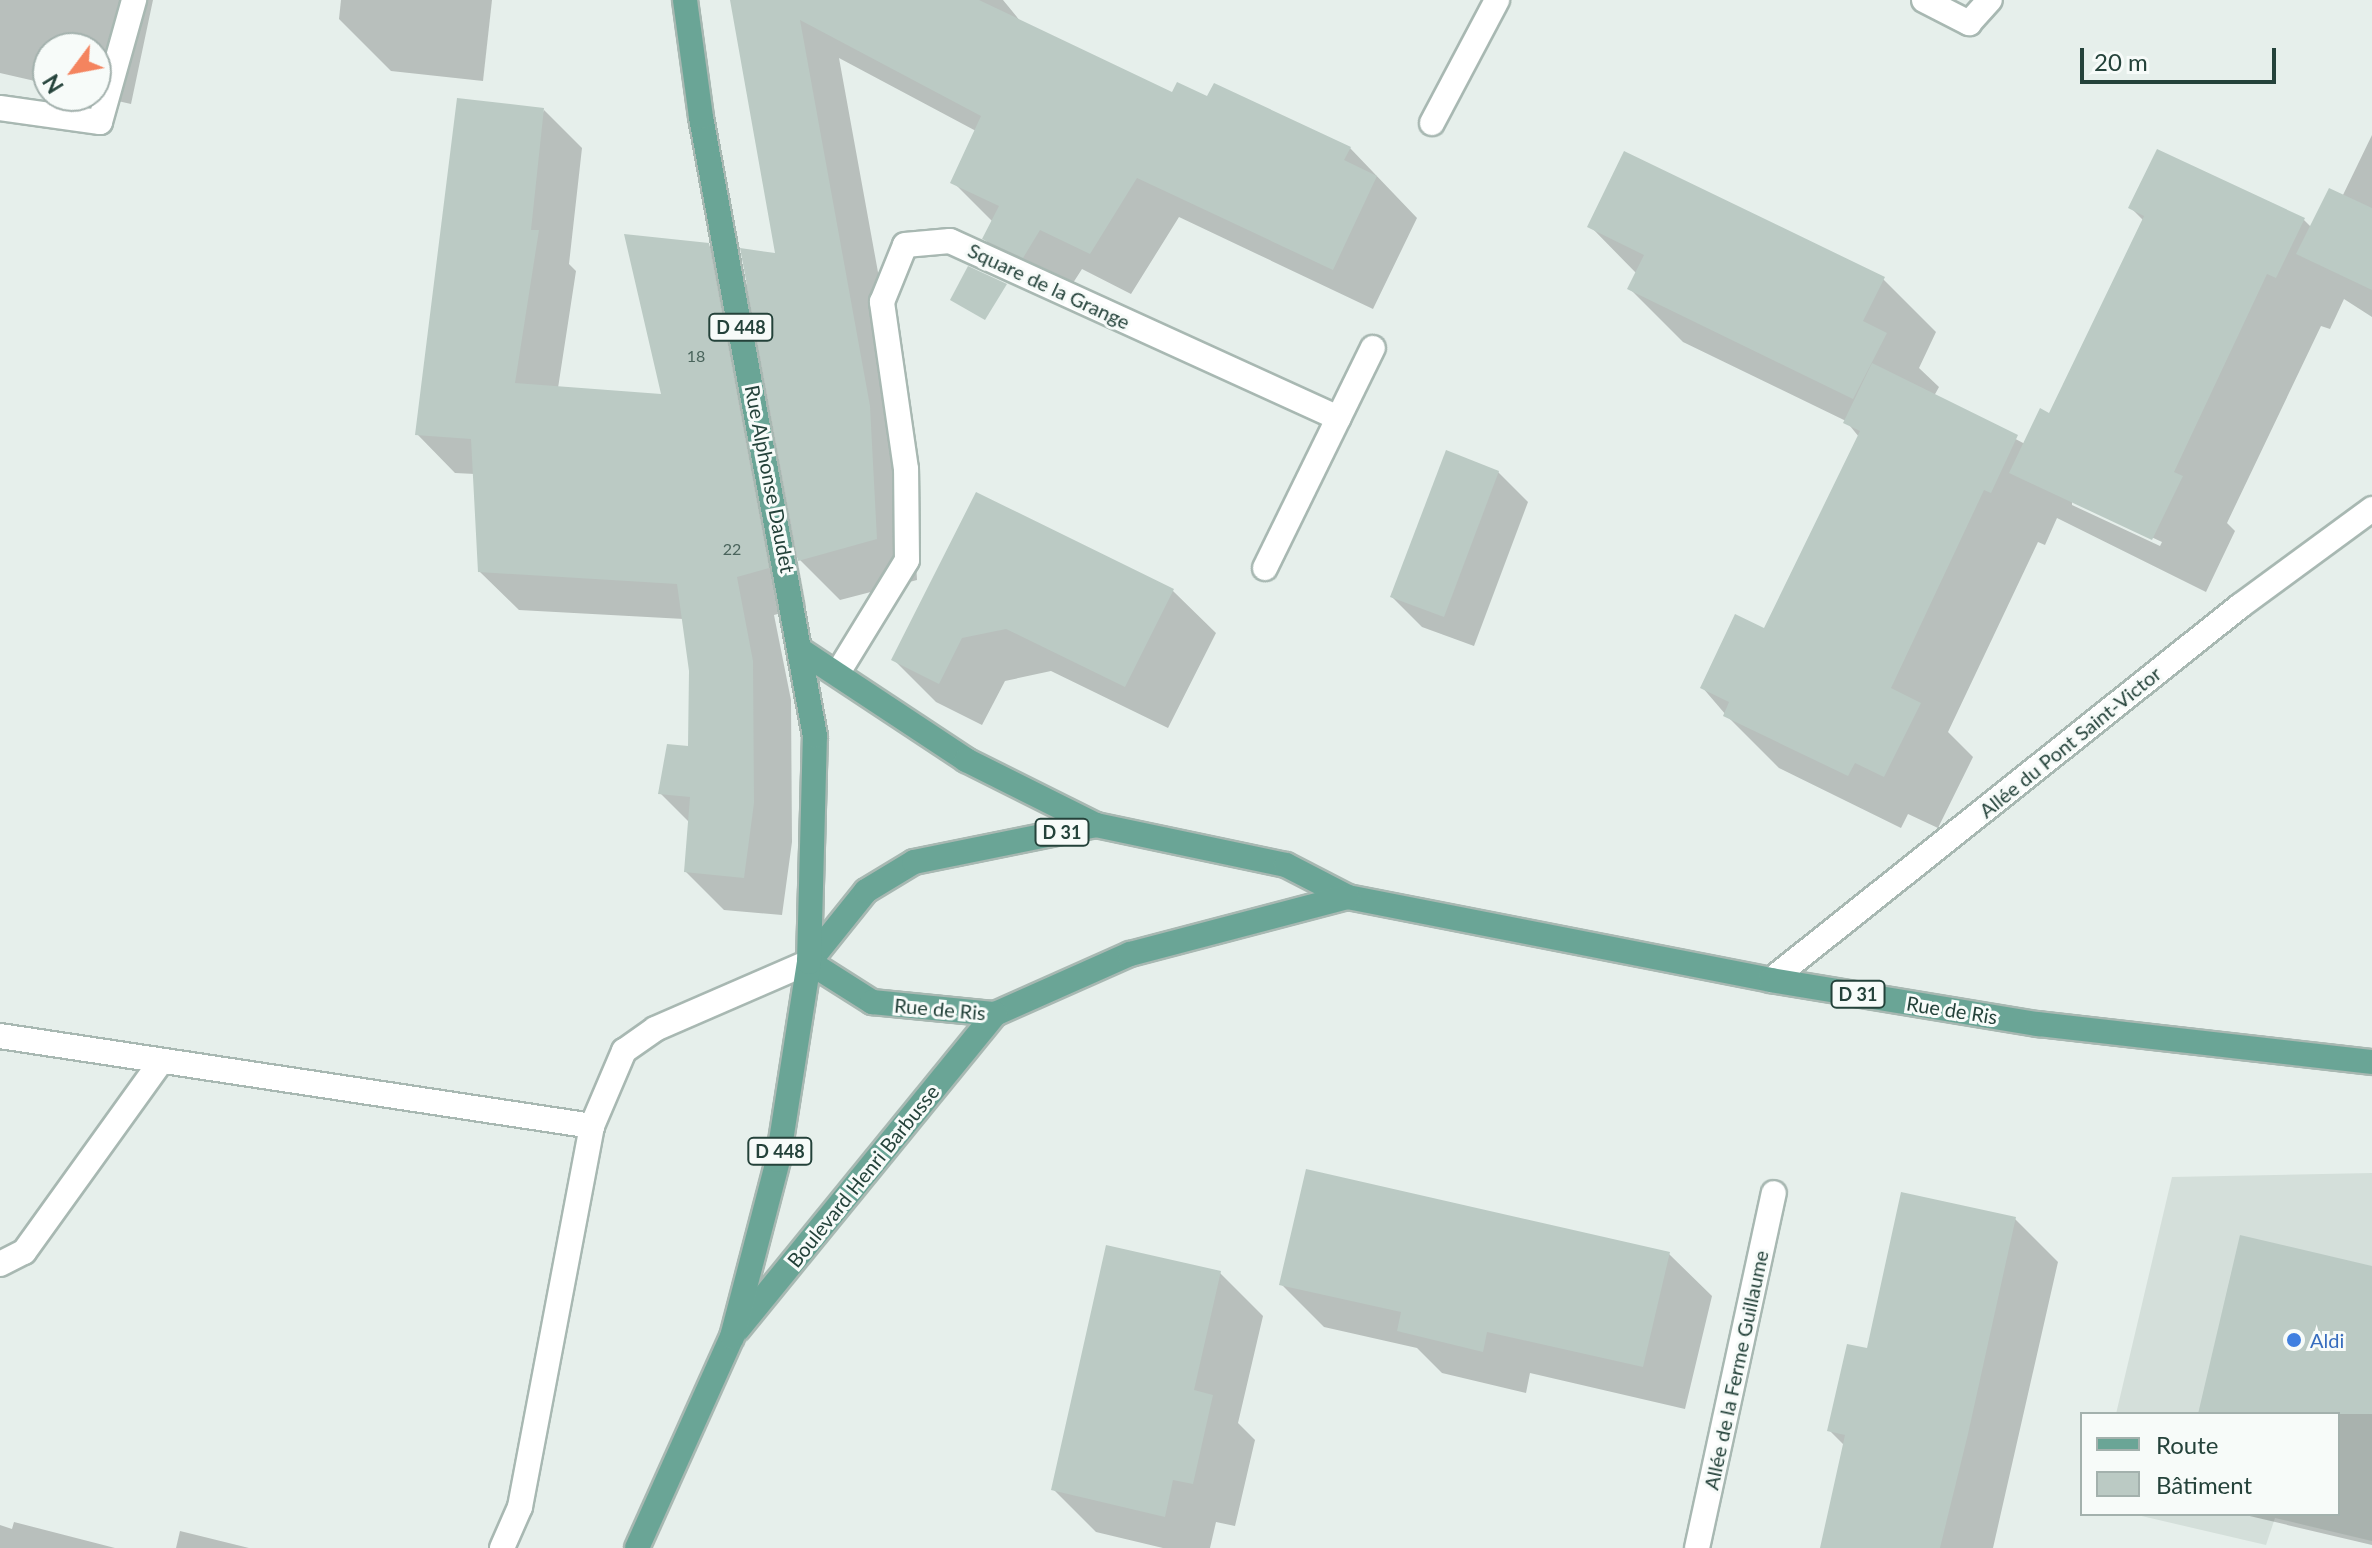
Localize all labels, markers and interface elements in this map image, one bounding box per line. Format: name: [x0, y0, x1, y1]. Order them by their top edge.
north arrow: [32, 32, 112, 112]
scale bar: [2084, 32, 2280, 82]
text: 20 m: [2094, 47, 2148, 76]
text: N: [37, 70, 69, 98]
street label: Square de la Grange: [964, 238, 1134, 334]
road number: D 448: [707, 313, 775, 341]
house number: 18: [687, 346, 705, 366]
street label: Rue Alphonse Daudet: [740, 383, 800, 575]
house number: 22: [723, 539, 741, 559]
street label: Allée du Pont Saint-Victor: [1974, 661, 2166, 823]
road number: D 31: [1034, 818, 1090, 846]
road number: D 31: [1830, 980, 1886, 1008]
street label: Rue de Ris: [1905, 991, 1999, 1029]
street label: Rue de Ris: [893, 993, 987, 1025]
street label: Boulevard Henri Barbusse: [782, 1080, 944, 1272]
road number: D 448: [746, 1137, 814, 1165]
street label: Allée de la Ferme Guillaume: [1699, 1248, 1773, 1492]
place label: Aldi: [2310, 1328, 2344, 1352]
marker: Aldi: [2285, 1331, 2303, 1349]
legend: [2080, 1412, 2340, 1516]
text: Route: [2156, 1430, 2218, 1459]
text: Bâtiment: [2156, 1470, 2252, 1499]

